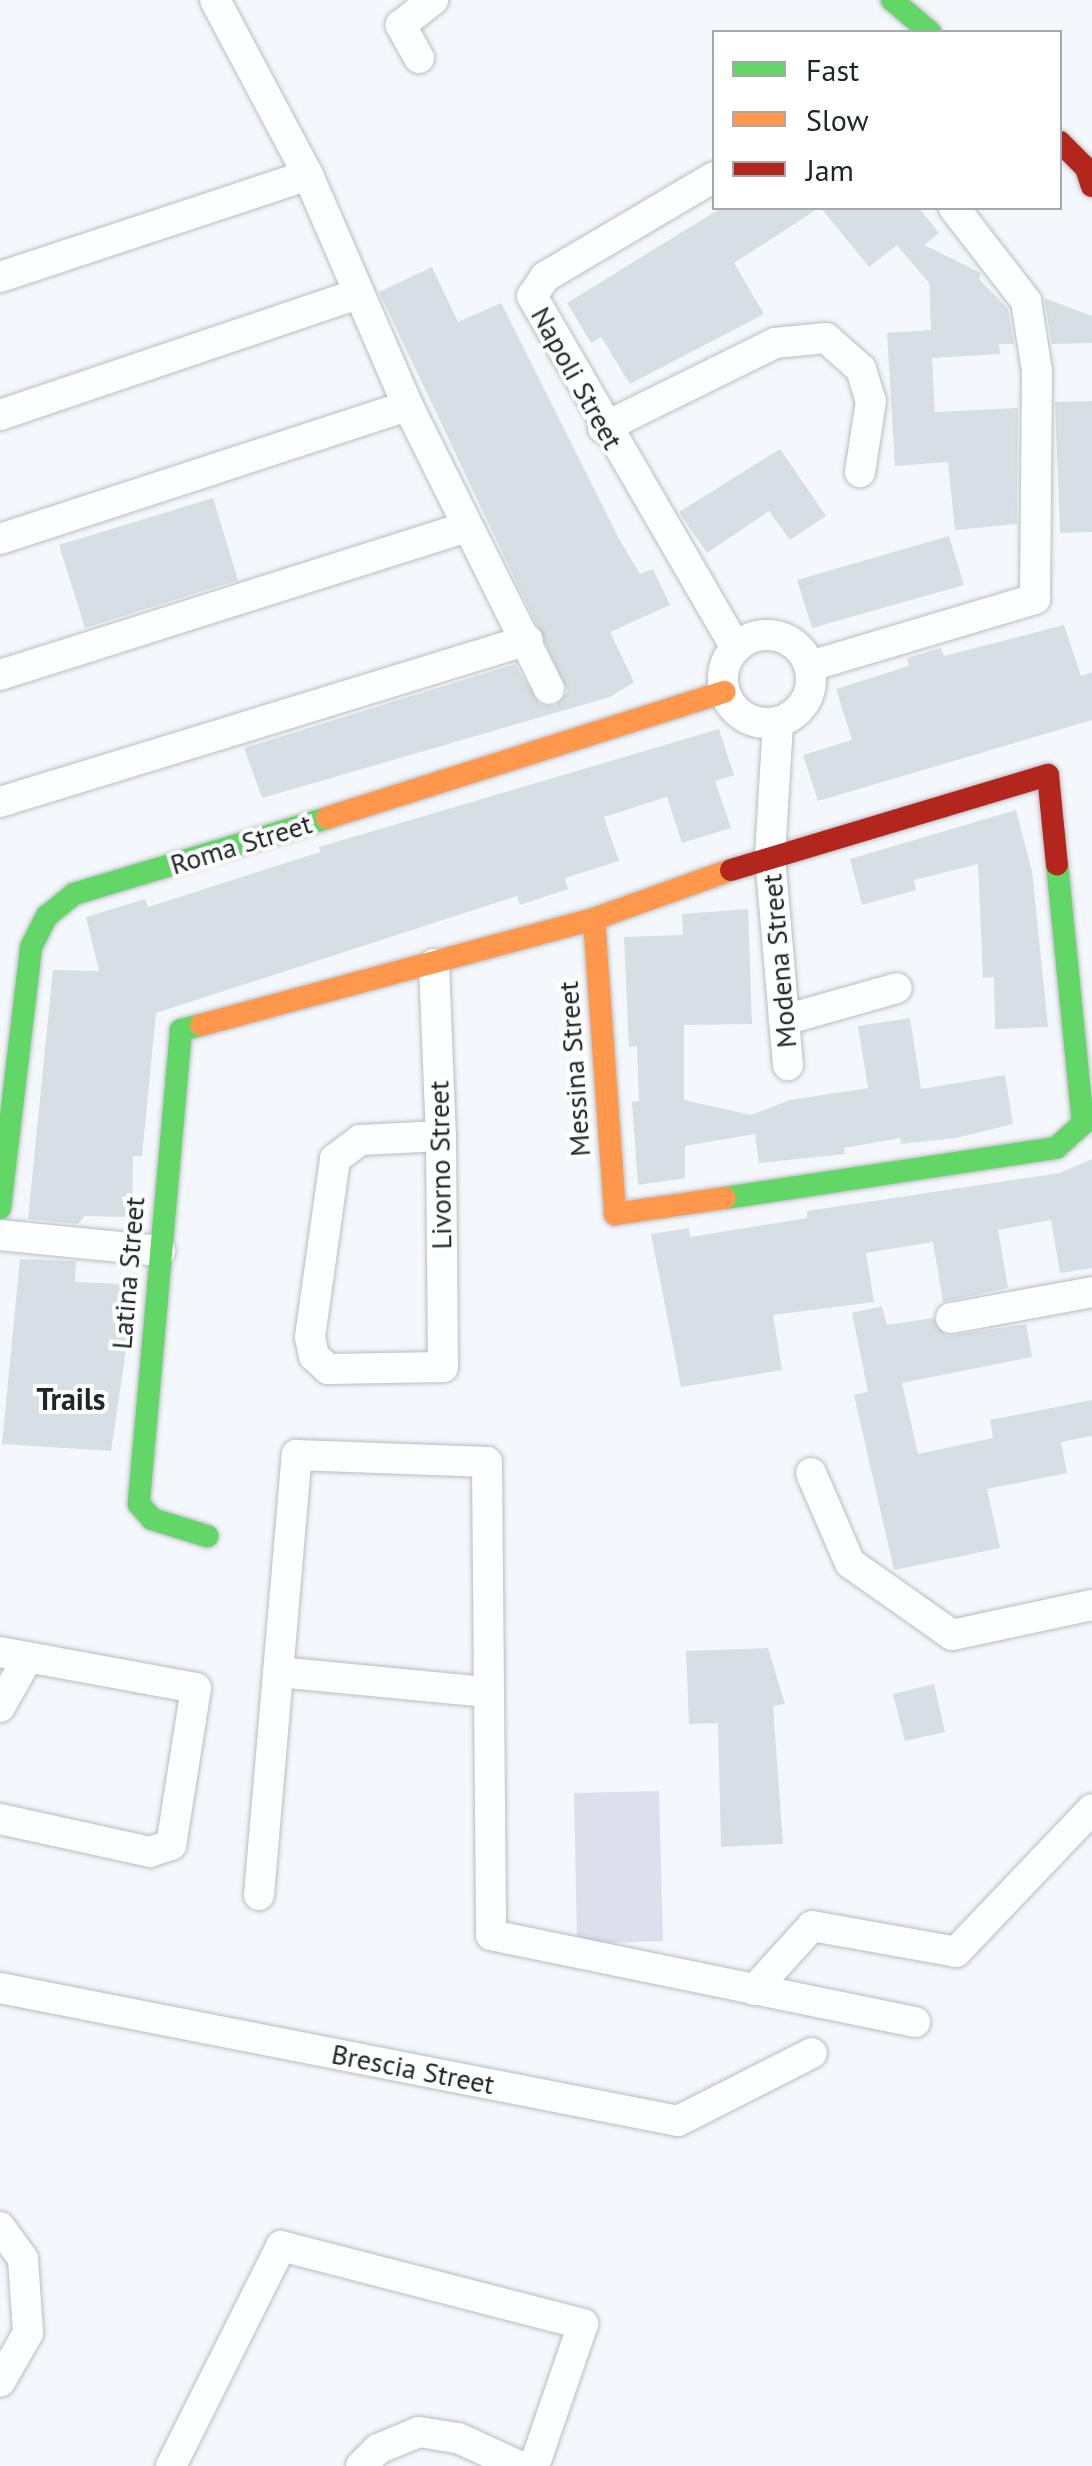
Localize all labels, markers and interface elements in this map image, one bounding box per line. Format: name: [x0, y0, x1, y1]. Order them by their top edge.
legend: [712, 30, 1062, 210]
text: Fast: [806, 50, 859, 89]
text: Slow: [806, 100, 869, 139]
text: Jam: [806, 150, 854, 189]
street label: Napoli Street: [524, 301, 630, 455]
street label: Roma Street: [166, 807, 316, 881]
street label: Modena Street: [755, 873, 803, 1049]
street label: Messina Street: [551, 980, 597, 1158]
street label: Livorno Street: [422, 1080, 458, 1250]
street label: Latina Street: [105, 1195, 151, 1351]
district label: Trails: [37, 1381, 105, 1417]
street label: Brescia Street: [329, 2037, 497, 2101]

